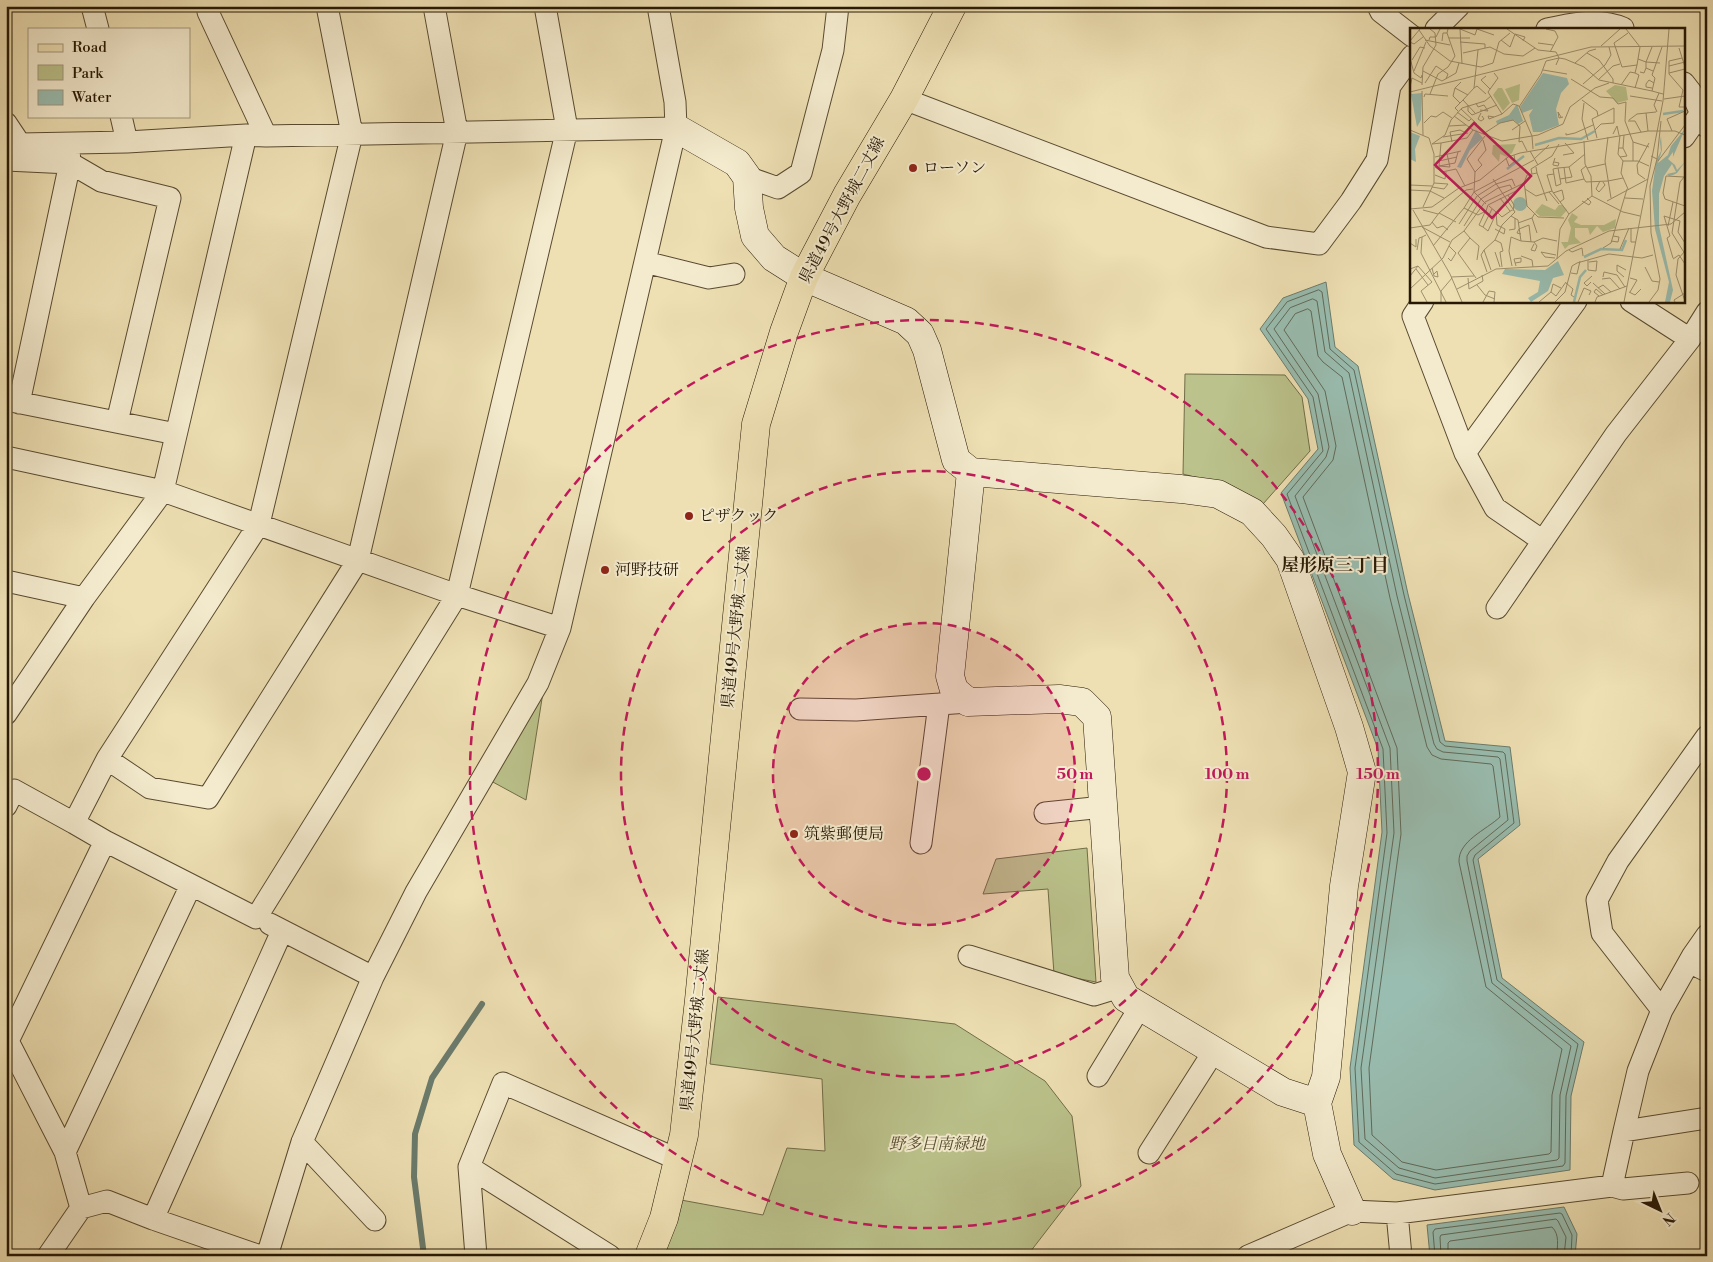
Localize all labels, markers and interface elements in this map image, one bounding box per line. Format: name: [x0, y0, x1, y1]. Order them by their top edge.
legend: [28, 28, 190, 118]
inset map: [1410, 28, 1686, 302]
text: Road: [72, 38, 107, 57]
text: Park: [72, 64, 104, 83]
text: Water: [71, 88, 112, 107]
street label: 県道49号大野城二丈線: [795, 133, 889, 287]
place label: ローソン: [923, 158, 986, 178]
marker: ローソン: [907, 162, 919, 174]
place label: ピザクック: [699, 506, 778, 526]
marker: ピザクック: [683, 510, 695, 522]
street label: 県道49号大野城二丈線: [718, 545, 754, 709]
district label: 屋形原三丁目: [1281, 554, 1389, 577]
place label: 河野技研: [615, 560, 679, 580]
marker: 河野技研: [599, 564, 611, 576]
centre of rings: [915, 765, 933, 783]
text: 50 m: [1057, 765, 1093, 784]
text: 100 m: [1205, 765, 1250, 784]
text: 150 m: [1356, 765, 1400, 784]
place label: 筑紫郵便局: [804, 824, 884, 844]
marker: 筑紫郵便局: [788, 828, 800, 840]
street label: 県道49号大野城二丈線: [677, 948, 713, 1112]
park label: 野多目南緑地: [889, 1134, 987, 1154]
north arrow: [1636, 1184, 1686, 1234]
text: N: [1658, 1208, 1678, 1229]

